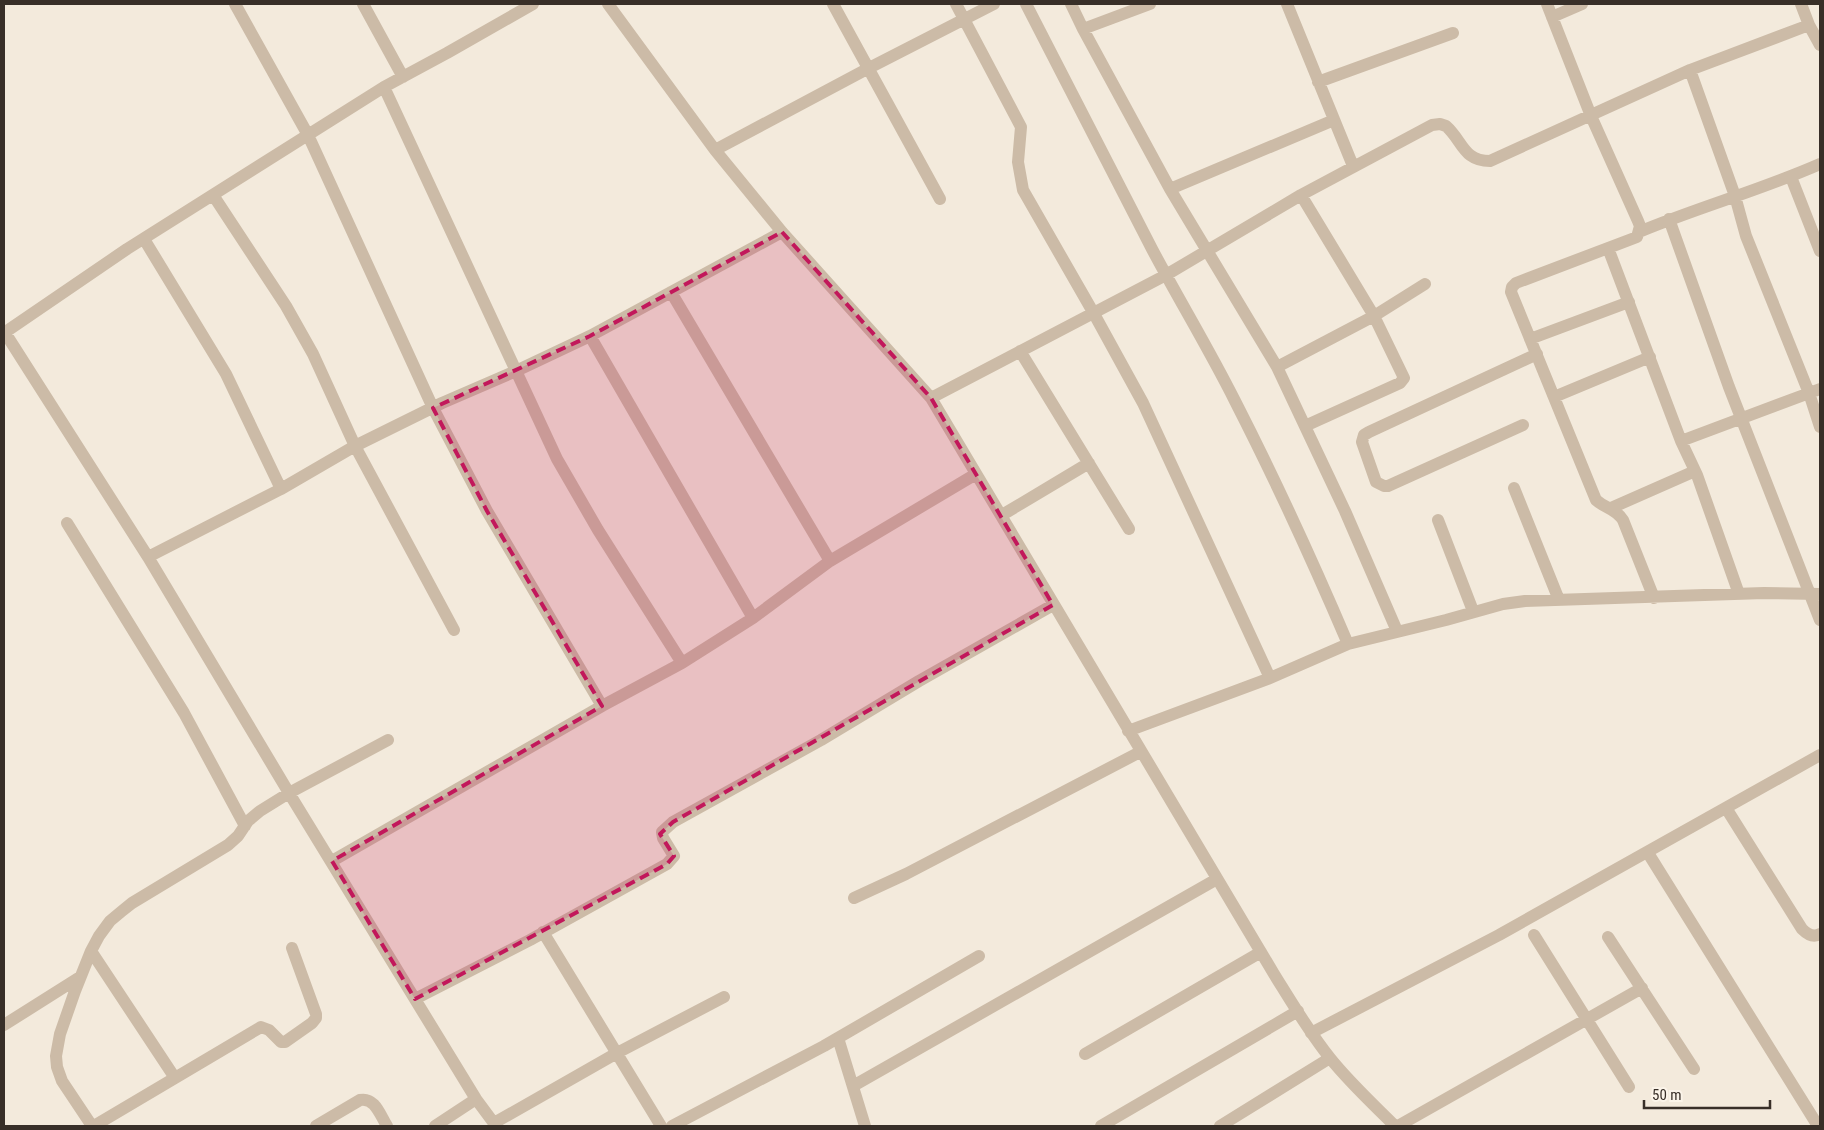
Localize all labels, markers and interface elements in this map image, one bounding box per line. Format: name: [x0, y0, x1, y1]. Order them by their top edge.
scale bar: [1644, 1078, 1770, 1110]
text: 50 m: [1652, 1086, 1682, 1104]

